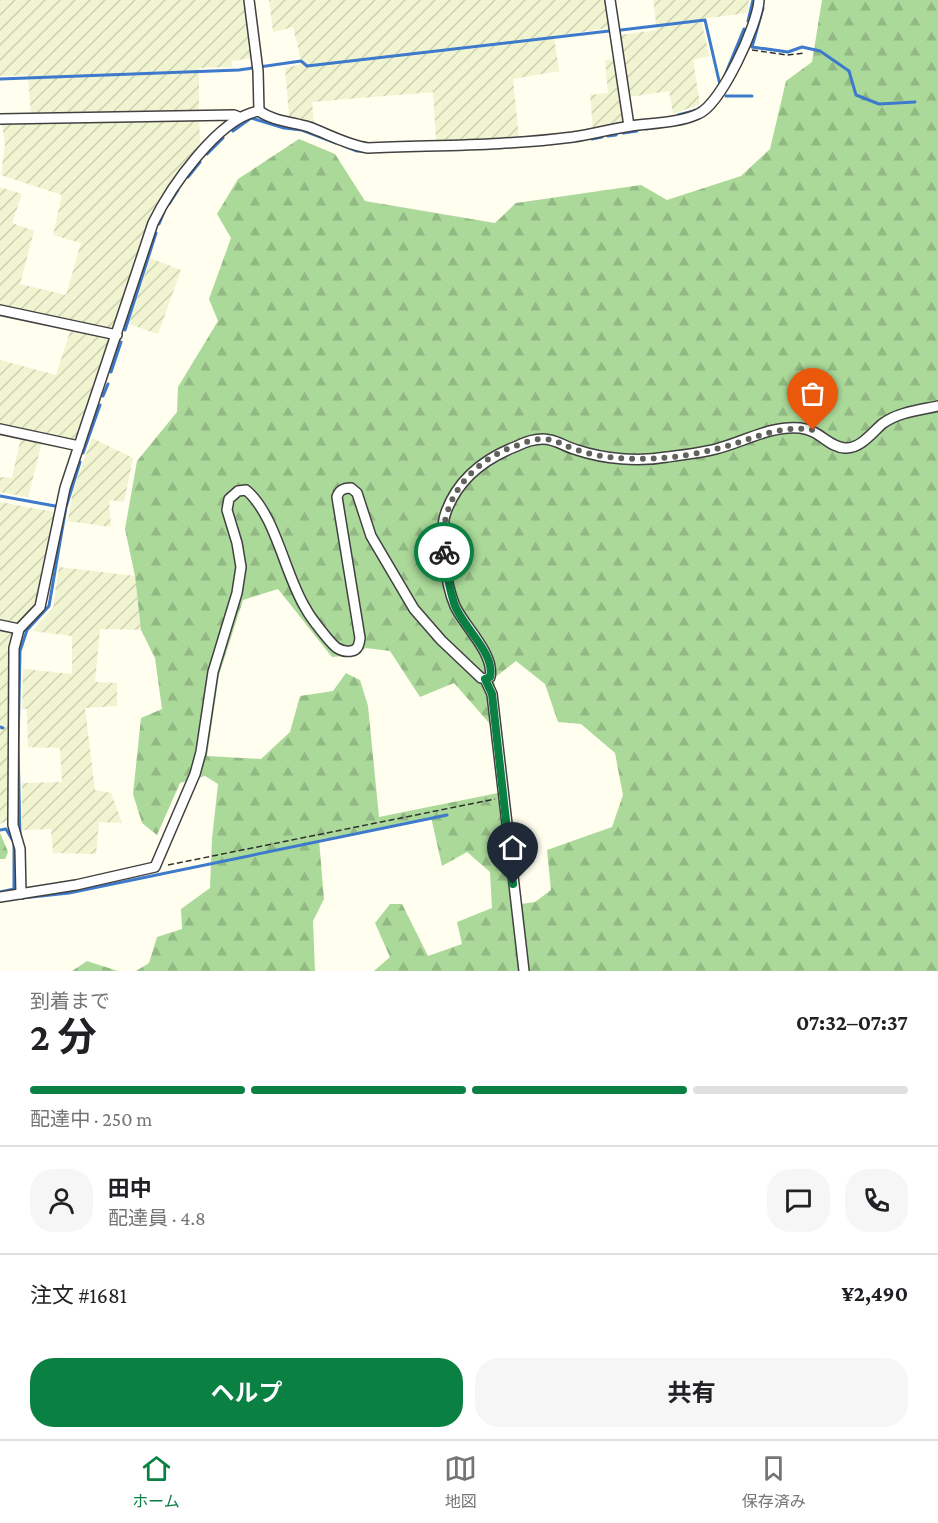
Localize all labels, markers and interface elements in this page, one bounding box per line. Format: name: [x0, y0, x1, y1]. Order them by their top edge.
pin: [787, 368, 838, 430]
icon: bag: [796, 377, 829, 410]
courier: [414, 522, 474, 582]
icon: bike: [428, 536, 461, 569]
pin: [487, 822, 538, 884]
icon: home: [496, 831, 529, 864]
text: 到着まで: [30, 990, 110, 1012]
text: 07:32–07:37: [796, 1010, 908, 1035]
text: 2 分: [30, 1015, 96, 1058]
text: 配達中 · 250 m: [30, 1108, 152, 1130]
button: person: [30, 1169, 93, 1232]
button: chat: [767, 1169, 830, 1232]
button: phone: [845, 1169, 908, 1232]
text: 田中: [108, 1176, 152, 1201]
text: 配達員 · 4.8: [108, 1207, 206, 1229]
text: ¥2,490: [842, 1281, 908, 1306]
text: 注文 #1681: [30, 1283, 127, 1308]
button: ヘルプ: [30, 1358, 463, 1427]
button: 共有: [475, 1358, 908, 1427]
tab: ホーム: [132, 1452, 180, 1512]
tab: 地図: [444, 1452, 477, 1512]
tab: 保存済み: [742, 1452, 806, 1512]

